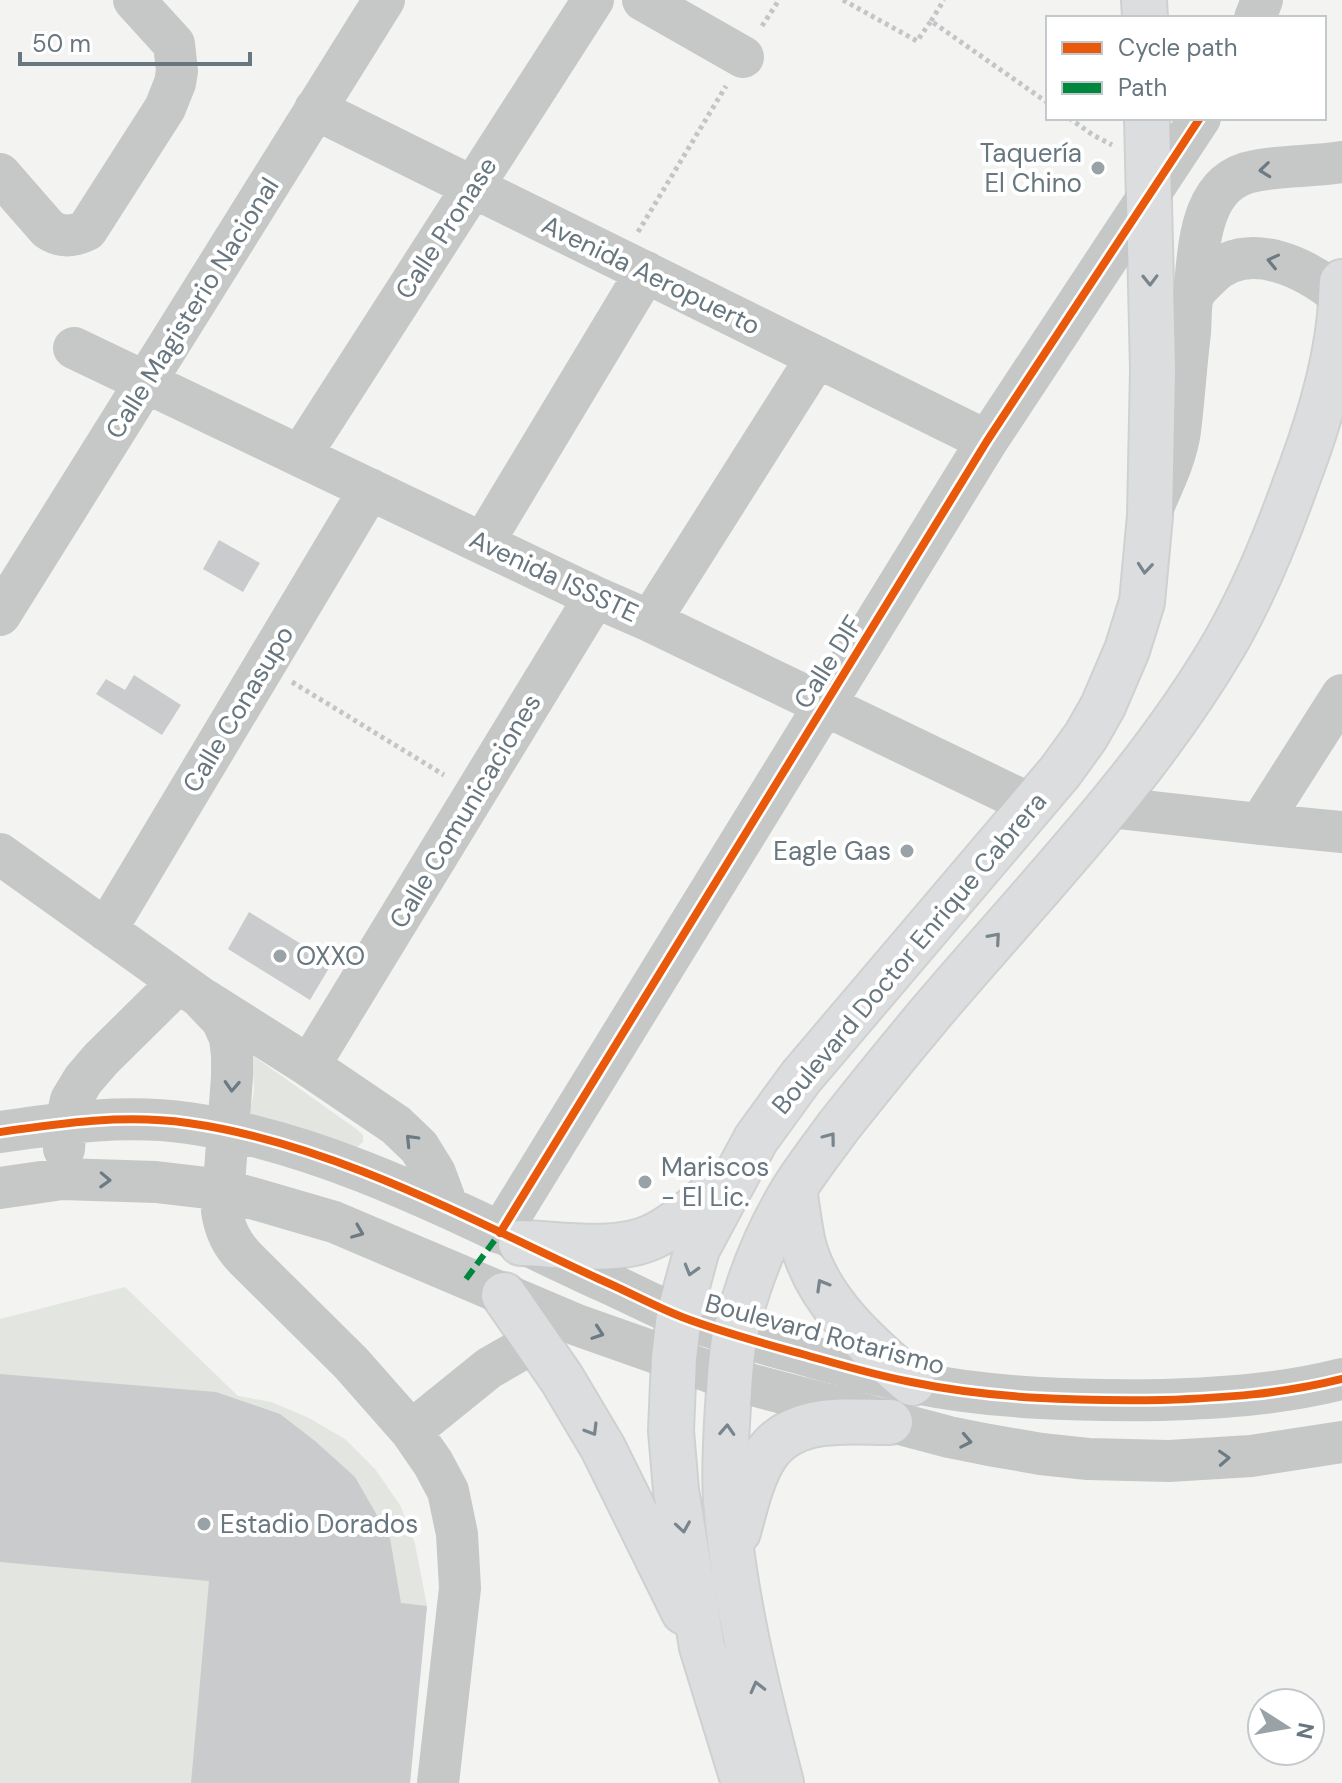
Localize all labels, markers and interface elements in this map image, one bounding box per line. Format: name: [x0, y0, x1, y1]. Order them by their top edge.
scale bar: [20, 16, 250, 66]
legend: [1046, 16, 1326, 120]
text: 50 m: [32, 28, 91, 59]
text: Cycle path: [1118, 32, 1237, 63]
text: Path: [1118, 72, 1167, 103]
place label: Taquería El Chino: [980, 136, 1082, 200]
street label: Calle Pronase: [387, 151, 505, 305]
marker: Taquería El Chino: [1089, 159, 1107, 177]
one-way arrow: [1258, 162, 1271, 179]
street label: Calle Magisterio Nacional: [98, 171, 286, 445]
street label: Avenida Aeropuerto: [536, 207, 766, 343]
one-way arrow: [1266, 254, 1280, 271]
one-way arrow: [1142, 274, 1159, 287]
street label: Avenida ISSSTE: [464, 522, 644, 630]
one-way arrow: [1136, 562, 1153, 575]
street label: Calle DIF: [786, 609, 870, 715]
street label: Calle Conasupo: [175, 619, 301, 799]
street label: Calle Comunicaciones: [382, 688, 548, 934]
street label: Boulevard Doctor Enrique Cabrera: [764, 785, 1054, 1121]
place label: Eagle Gas: [773, 834, 891, 868]
marker: Eagle Gas: [898, 842, 916, 860]
one-way arrow: [986, 932, 1000, 947]
place label: OXXO: [296, 939, 365, 973]
marker: OXXO: [271, 947, 289, 965]
one-way arrow: [223, 1080, 240, 1093]
one-way arrow: [821, 1133, 835, 1147]
one-way arrow: [407, 1135, 421, 1150]
place label: Mariscos - El Lic.: [661, 1150, 769, 1214]
one-way arrow: [99, 1171, 112, 1188]
marker: Mariscos - El Lic.: [636, 1173, 654, 1191]
one-way arrow: [350, 1222, 364, 1239]
one-way arrow: [684, 1263, 701, 1277]
one-way arrow: [816, 1279, 832, 1294]
street label: Boulevard Rotarismo: [701, 1286, 949, 1382]
one-way arrow: [590, 1323, 604, 1339]
one-way arrow: [583, 1421, 598, 1436]
one-way arrow: [718, 1423, 735, 1436]
one-way arrow: [959, 1431, 972, 1448]
one-way arrow: [1218, 1449, 1231, 1466]
place label: Estadio Dorados: [220, 1507, 418, 1541]
marker: Estadio Dorados: [195, 1515, 213, 1533]
one-way arrow: [673, 1521, 690, 1534]
one-way arrow: [750, 1681, 767, 1695]
north arrow: [1246, 1687, 1326, 1767]
text: N: [1289, 1720, 1321, 1741]

